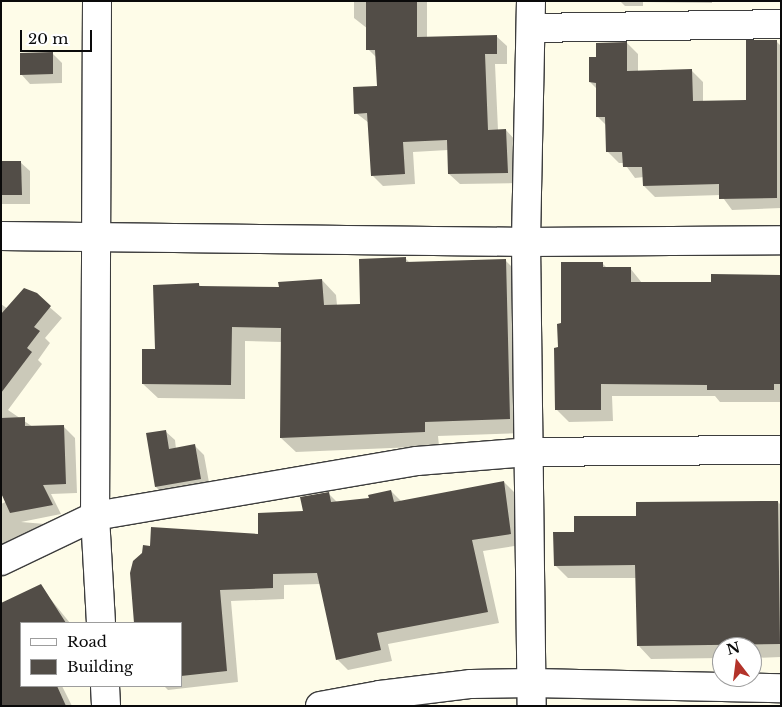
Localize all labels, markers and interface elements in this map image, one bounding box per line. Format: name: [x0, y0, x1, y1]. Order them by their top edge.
scale bar: [22, 20, 95, 52]
text: 20 m: [28, 29, 68, 48]
legend: [20, 622, 182, 687]
text: Road: [67, 632, 107, 651]
north arrow: [712, 637, 762, 687]
text: N: [725, 638, 742, 659]
text: Building: [67, 657, 133, 676]

